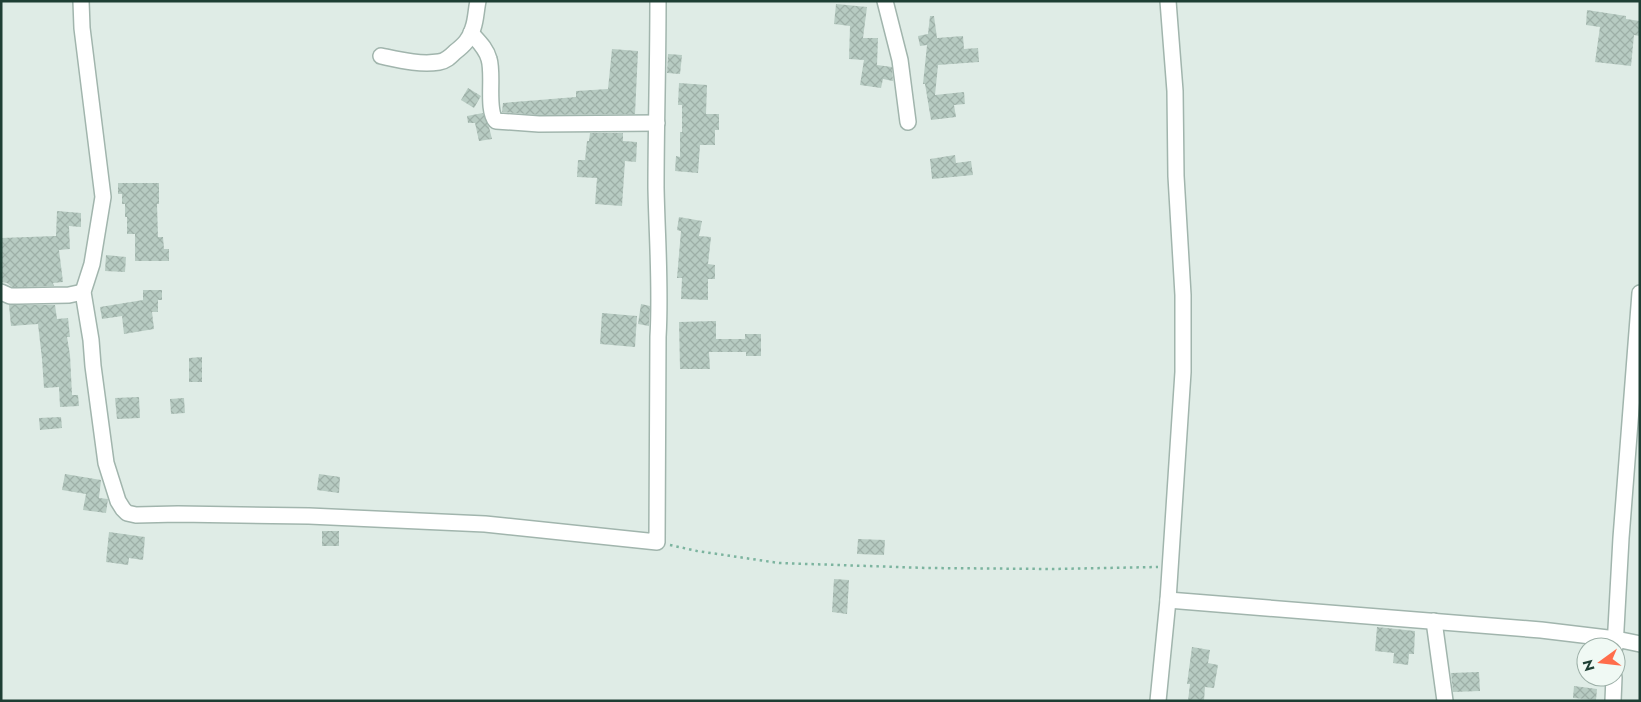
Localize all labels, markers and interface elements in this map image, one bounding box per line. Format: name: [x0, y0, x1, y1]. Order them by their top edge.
north arrow: [1576, 637, 1626, 687]
text: N: [1577, 657, 1600, 673]

